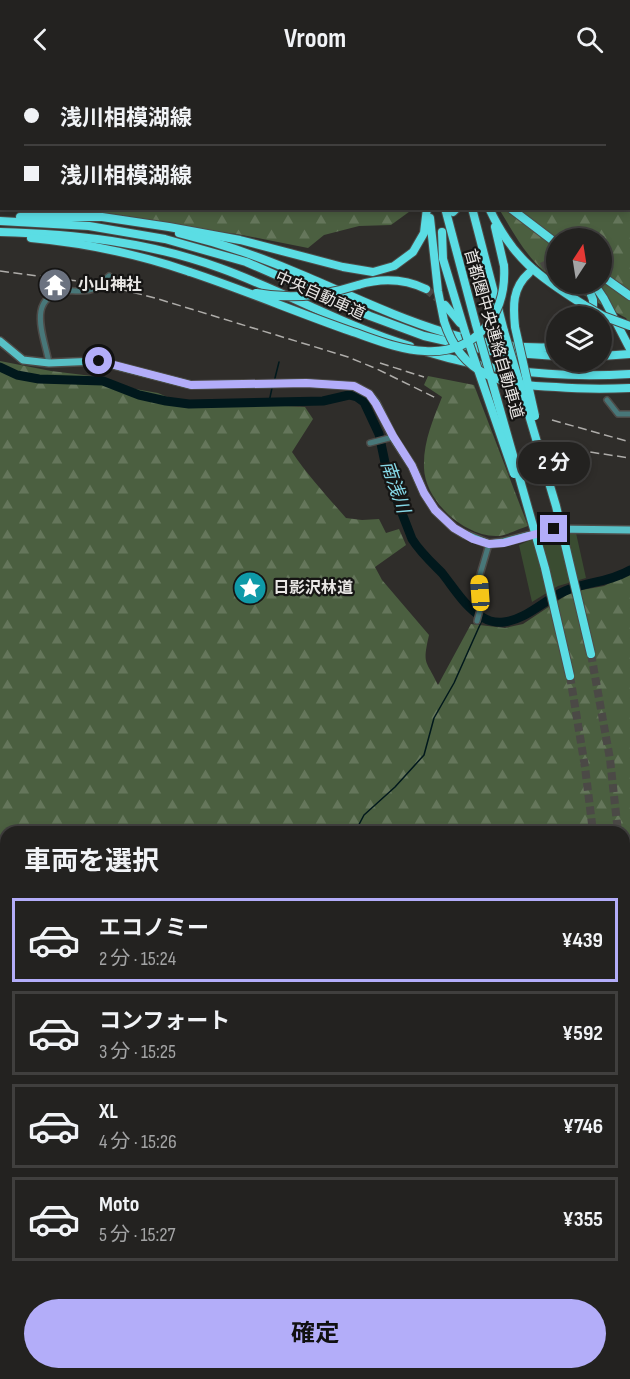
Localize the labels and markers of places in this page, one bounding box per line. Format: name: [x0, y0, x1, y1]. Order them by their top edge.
temple icon: 小山神社: [37, 267, 73, 303]
place label: 小山神社: [78, 275, 142, 295]
place icon: 日影沢林道: [232, 570, 268, 606]
place label: 日影沢林道: [273, 579, 353, 598]

